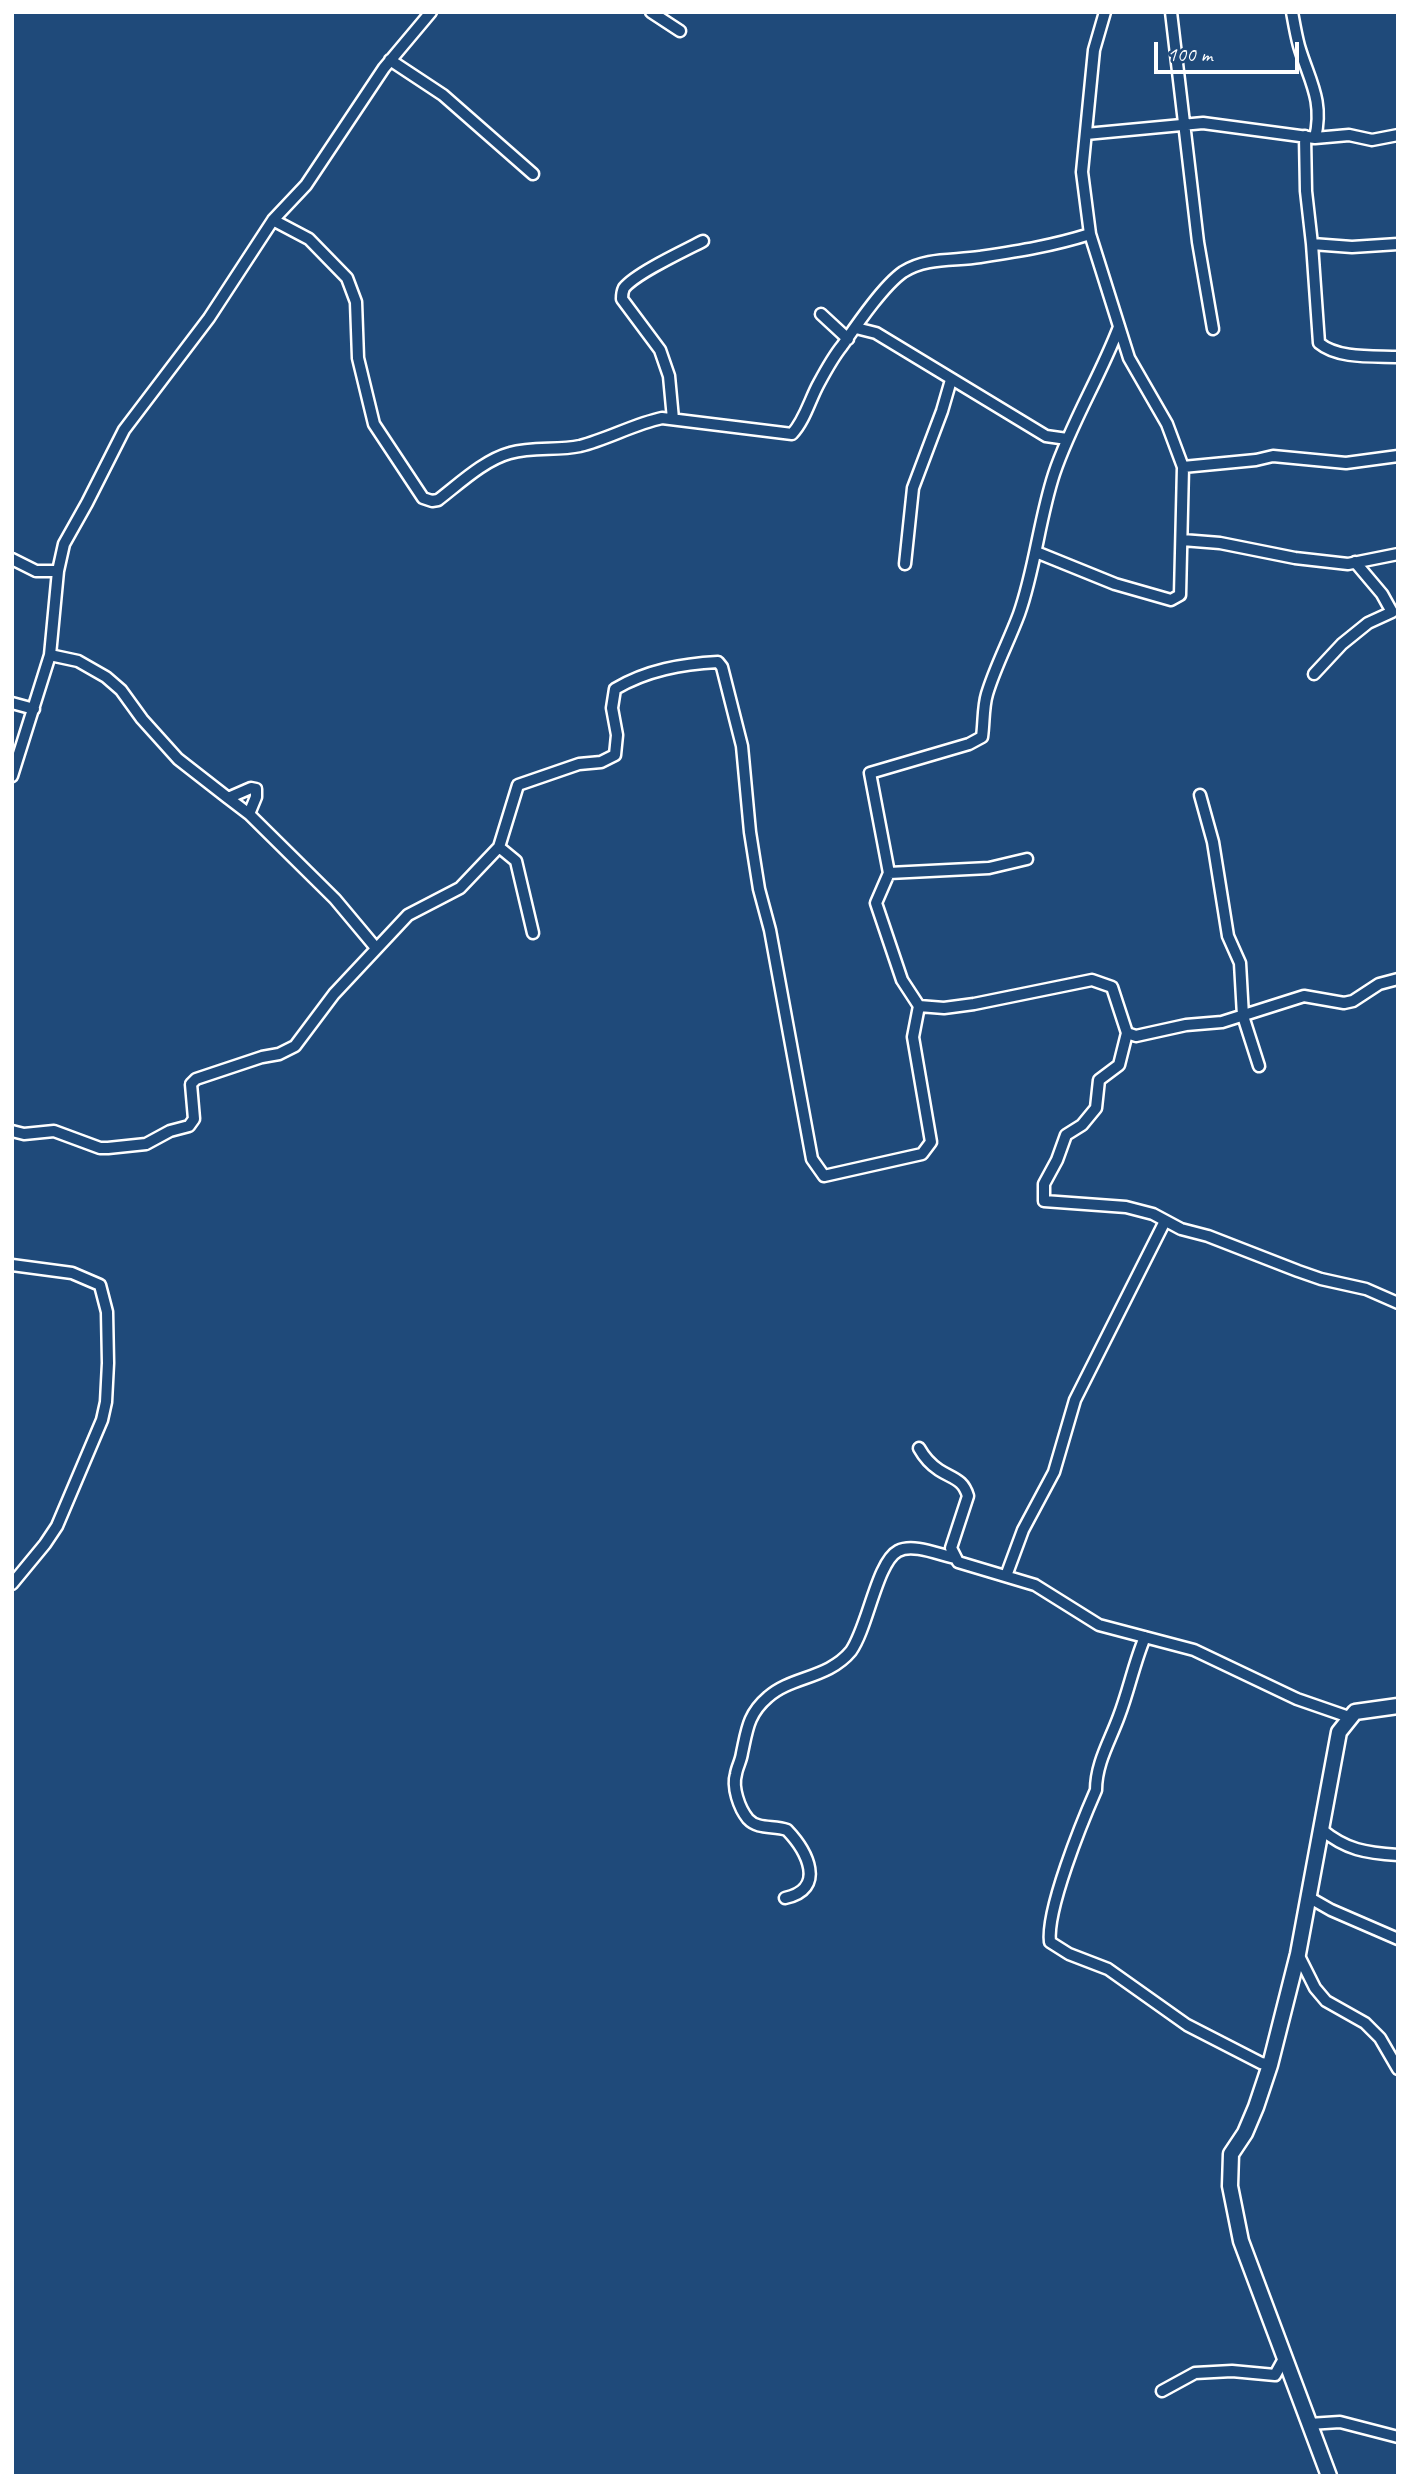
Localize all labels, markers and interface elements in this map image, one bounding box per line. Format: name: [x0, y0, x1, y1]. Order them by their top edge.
scale bar: [1158, 28, 1303, 72]
text: 100 m: [1167, 41, 1212, 67]

